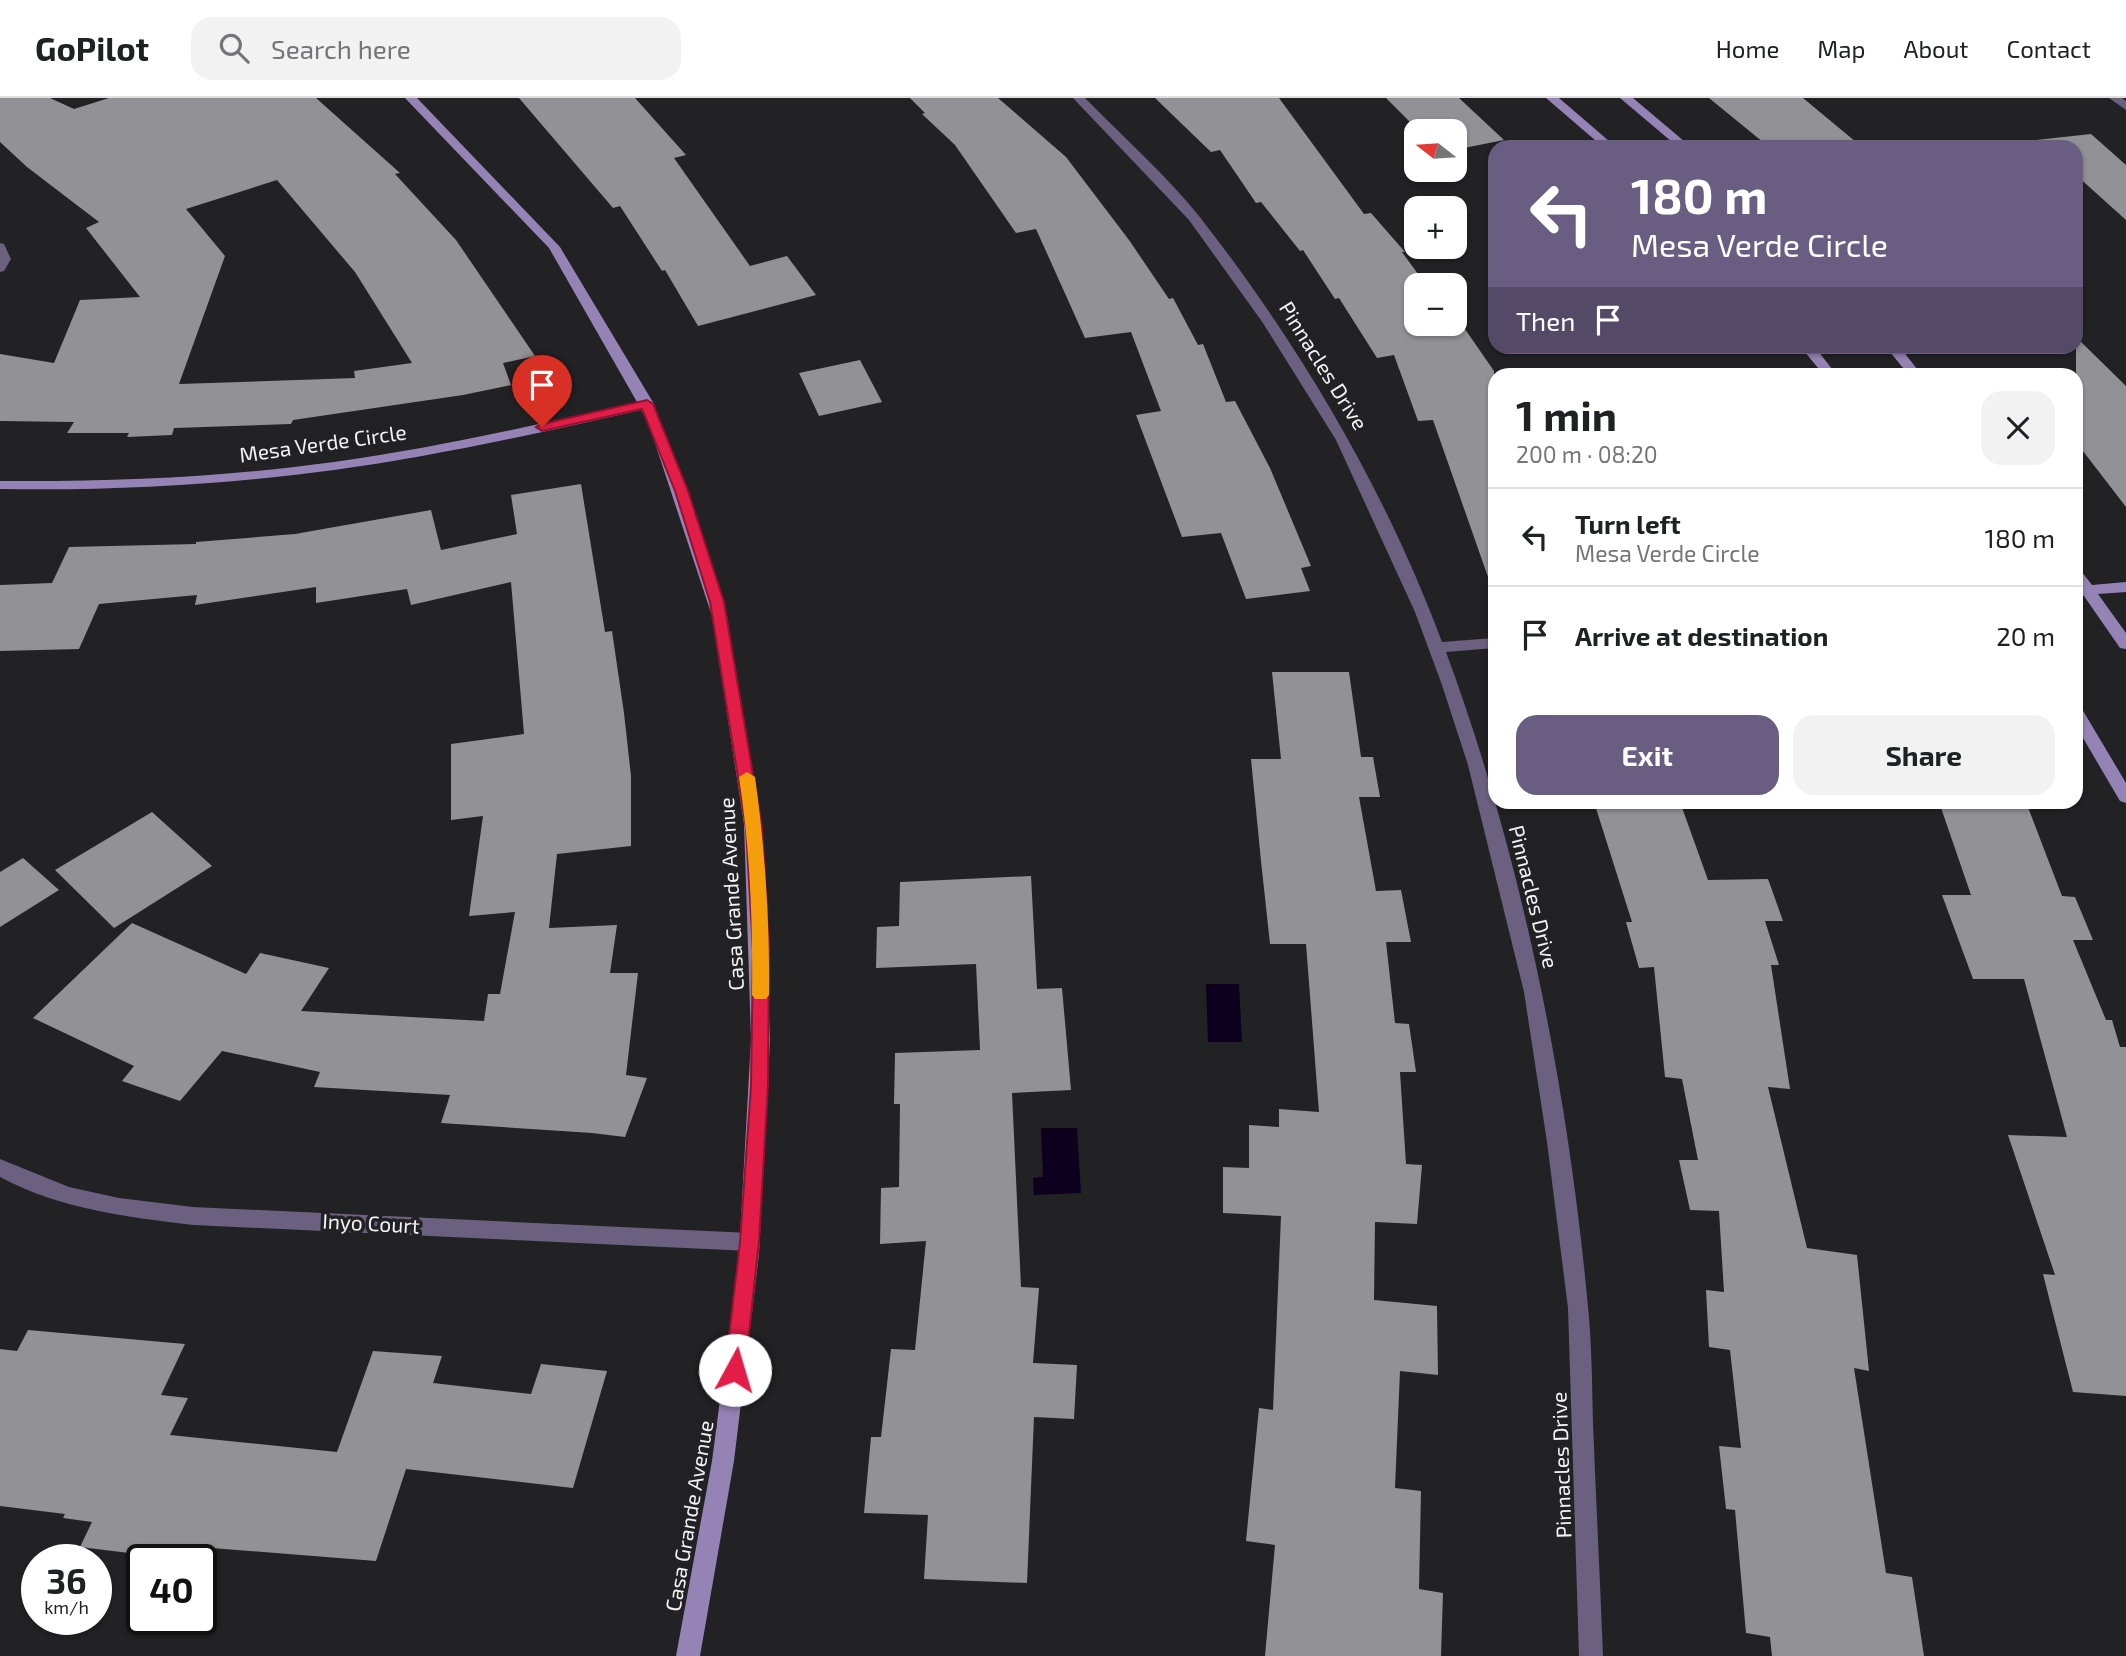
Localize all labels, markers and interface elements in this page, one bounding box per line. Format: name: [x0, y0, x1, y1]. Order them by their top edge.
search box: [191, 17, 681, 80]
text: GoPilot: [35, 28, 149, 68]
icon: search: [215, 29, 253, 67]
text: Search here: [271, 33, 411, 64]
text: Home: [1716, 34, 1779, 63]
text: Map: [1817, 34, 1865, 63]
text: About: [1903, 34, 1969, 63]
text: Contact: [2007, 34, 2091, 63]
north arrow: [1404, 119, 1466, 182]
map controls: [1404, 119, 1467, 336]
text: 180 m: [1631, 165, 1767, 224]
icon: left: [1516, 168, 1607, 259]
button: +: [1404, 196, 1467, 259]
text: Mesa Verde Circle: [1631, 225, 1888, 263]
button: −: [1404, 273, 1467, 336]
street label: Pinnacles Drive: [1275, 296, 1374, 434]
icon: arrive: [1589, 301, 1627, 339]
text: Then: [1516, 305, 1575, 336]
pin: [512, 355, 572, 427]
icon: arrive: [523, 366, 561, 404]
text: 1 min: [1516, 389, 1617, 439]
button: close: [1981, 391, 2055, 465]
street label: Mesa Verde Circle: [238, 418, 408, 467]
text: 200 m · 08:20: [1516, 440, 1658, 468]
text: Turn left: [1575, 508, 1681, 539]
icon: left: [1516, 518, 1554, 556]
text: 180 m: [1985, 522, 2055, 553]
text: Mesa Verde Circle: [1575, 539, 1760, 567]
icon: arrive: [1516, 616, 1554, 654]
text: Arrive at destination: [1575, 620, 1828, 651]
text: 20 m: [1996, 620, 2055, 651]
button: Exit: [1516, 715, 1779, 795]
button: Share: [1793, 715, 2055, 795]
street label: Casa Grande Avenue: [713, 797, 748, 991]
street label: Pinnacles Drive: [1505, 823, 1564, 971]
street label: Inyo Court: [322, 1207, 420, 1238]
position arrow: [698, 1333, 772, 1407]
street label: Pinnacles Drive: [1545, 1391, 1576, 1539]
street label: Casa Grande Avenue: [659, 1418, 718, 1613]
speed limit sign: 40: [126, 1544, 217, 1635]
text: 36: [46, 1559, 87, 1601]
text: km/h: [44, 1596, 89, 1618]

